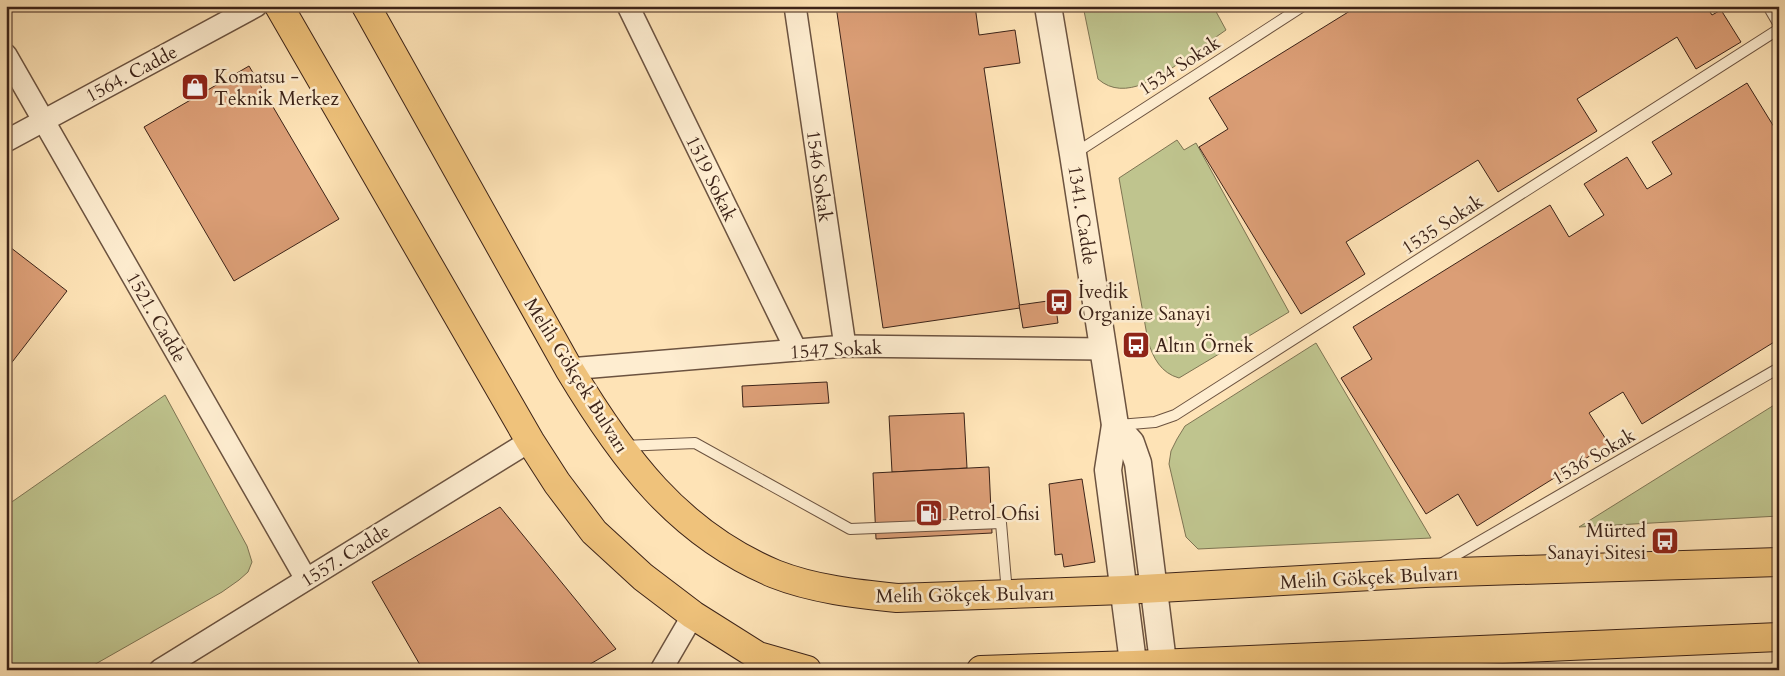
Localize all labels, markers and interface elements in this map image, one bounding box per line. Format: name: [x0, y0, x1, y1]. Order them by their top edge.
street label: 1534 Sokak: [1134, 29, 1226, 102]
street label: 1564. Cadde: [81, 39, 182, 109]
place label: Komatsu - Teknik Merkez: [214, 64, 339, 112]
shop icon: Komatsu - Teknik Merkez: [180, 72, 210, 102]
street label: 1546 Sokak: [800, 129, 838, 225]
street label: 1519 Sokak: [679, 131, 743, 226]
street label: 1341. Cadde: [1061, 164, 1103, 267]
street label: 1535 Sokak: [1397, 188, 1489, 261]
street label: 1521. Cadde: [120, 268, 193, 367]
place label: İvedik Organize Sanayi: [1078, 279, 1211, 327]
bus stop icon: İvedik Organize Sanayi: [1044, 287, 1074, 317]
street label: Melih Gökçek Bulvarı: [518, 293, 634, 458]
bus stop icon: Altın Örnek: [1121, 330, 1151, 360]
place label: Altın Örnek: [1155, 333, 1254, 359]
street label: 1547 Sokak: [789, 335, 884, 365]
street label: 1536 Sokak: [1547, 422, 1641, 491]
fuel station icon: Petrol Ofisi: [914, 498, 944, 528]
place label: Petrol Ofisi: [948, 501, 1040, 527]
street label: 1557. Cadde: [296, 518, 395, 593]
place label: Mürted Sanayi Sitesi: [1548, 518, 1646, 566]
bus stop icon: Mürted Sanayi Sitesi: [1650, 526, 1680, 556]
street label: Melih Gökçek Bulvarı: [1279, 560, 1459, 596]
street label: Melih Gökçek Bulvarı: [876, 580, 1055, 610]

